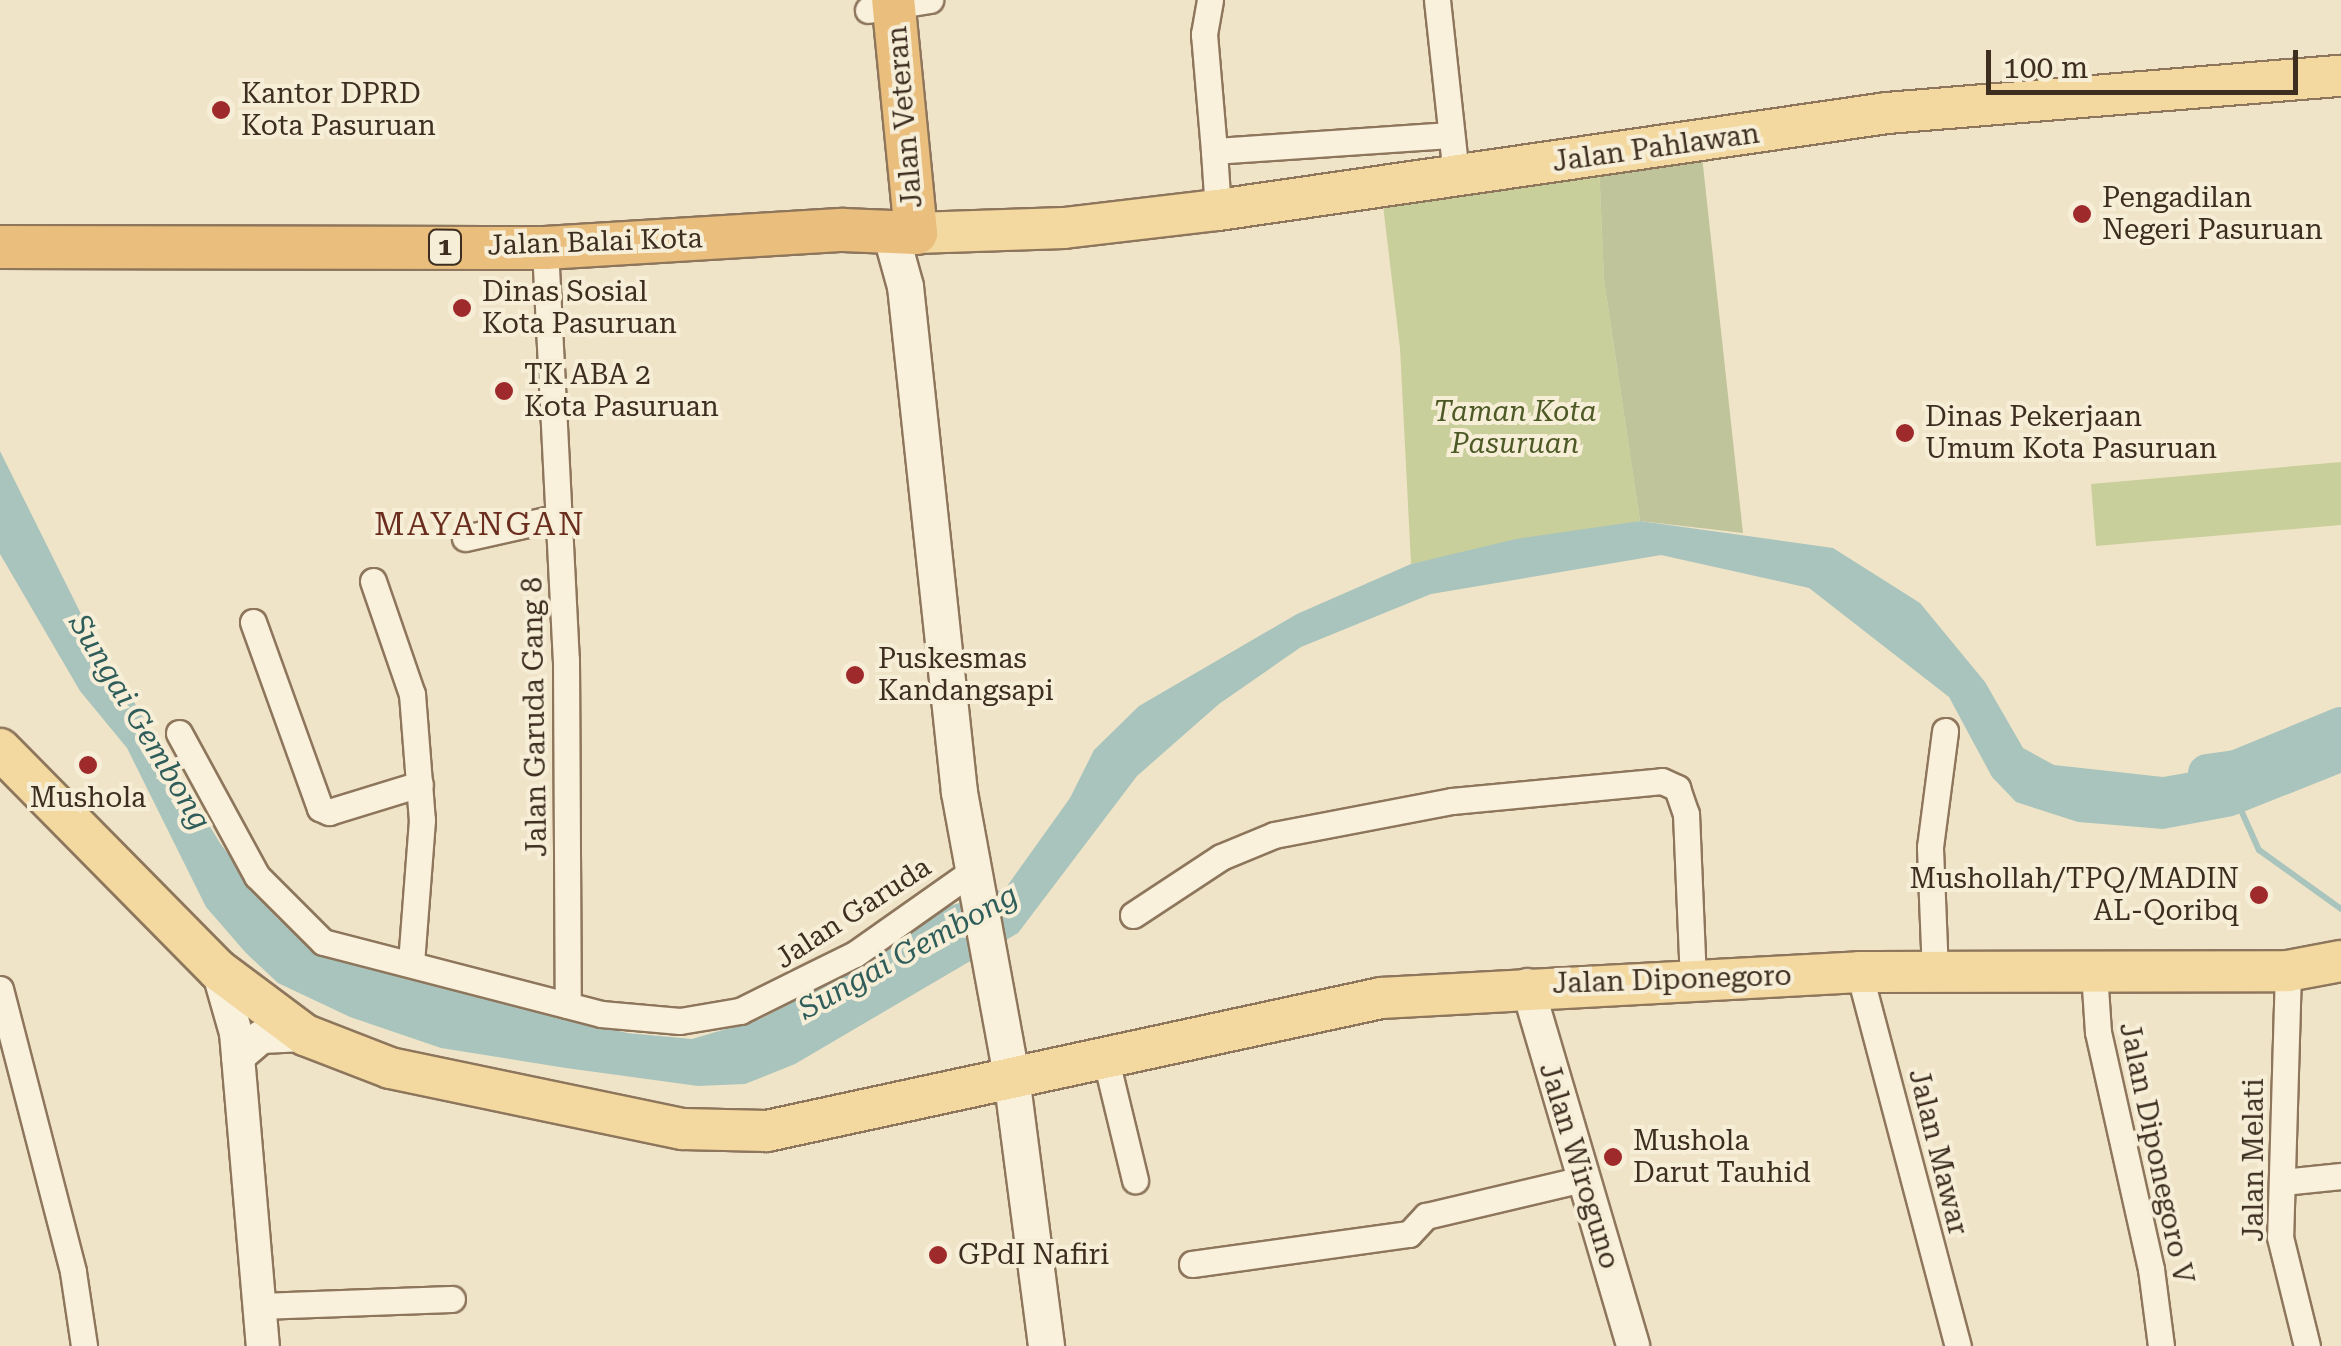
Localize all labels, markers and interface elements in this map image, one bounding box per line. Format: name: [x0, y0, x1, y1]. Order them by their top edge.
street label: Jalan Veteran: [880, 25, 930, 209]
scale bar: [1991, 30, 2304, 92]
text: 100 m: [2003, 50, 2088, 85]
place label: Kantor DPRD Kota Pasuruan: [241, 77, 436, 143]
marker: Kantor DPRD Kota Pasuruan: [210, 99, 232, 121]
street label: Jalan Pahlawan: [1550, 117, 1762, 179]
place label: Pengadilan Negeri Pasuruan: [2102, 181, 2323, 247]
marker: Pengadilan Negeri Pasuruan: [2071, 203, 2093, 225]
street label: Jalan Balai Kota: [487, 221, 703, 263]
road number: 1: [428, 227, 462, 267]
place label: Dinas Sosial Kota Pasuruan: [482, 275, 677, 341]
marker: Dinas Sosial Kota Pasuruan: [451, 297, 473, 319]
place label: TK ABA 2 Kota Pasuruan: [524, 358, 719, 424]
marker: TK ABA 2 Kota Pasuruan: [493, 380, 515, 402]
park label: Taman Kota Pasuruan: [1433, 395, 1597, 461]
place label: Dinas Pekerjaan Umum Kota Pasuruan: [1925, 400, 2217, 466]
marker: Dinas Pekerjaan Umum Kota Pasuruan: [1894, 422, 1916, 444]
district label: MAYANGAN: [374, 505, 586, 543]
street label: Jalan Garuda Gang 8: [516, 577, 554, 857]
water label: Sungai Gembong: [61, 608, 219, 836]
place label: Puskesmas Kandangsapi: [878, 642, 1054, 708]
marker: Puskesmas Kandangsapi: [842, 662, 868, 688]
marker: Mushola: [77, 754, 99, 776]
place label: Mushola: [30, 781, 146, 815]
street label: Jalan Garuda: [769, 850, 937, 976]
place label: Mushollah/TPQ/MADIN AL-Qoribq: [1910, 862, 2239, 928]
water label: Sungai Gembong: [792, 877, 1024, 1027]
marker: Mushollah/TPQ/MADIN AL-Qoribq: [2248, 884, 2270, 906]
street label: Jalan Diponegoro: [1552, 959, 1792, 1001]
street label: Jalan Diponegoro V: [2112, 1019, 2200, 1287]
street label: Jalan Wiroguno: [1532, 1059, 1626, 1273]
street label: Jalan Mawar: [1901, 1066, 1975, 1238]
street label: Jalan Melati: [2237, 1078, 2271, 1242]
place label: Mushola Darut Tauhid: [1633, 1124, 1811, 1190]
marker: Mushola Darut Tauhid: [1602, 1146, 1624, 1168]
place label: GPdI Nafiri: [958, 1238, 1109, 1272]
marker: GPdI Nafiri: [927, 1244, 949, 1266]

